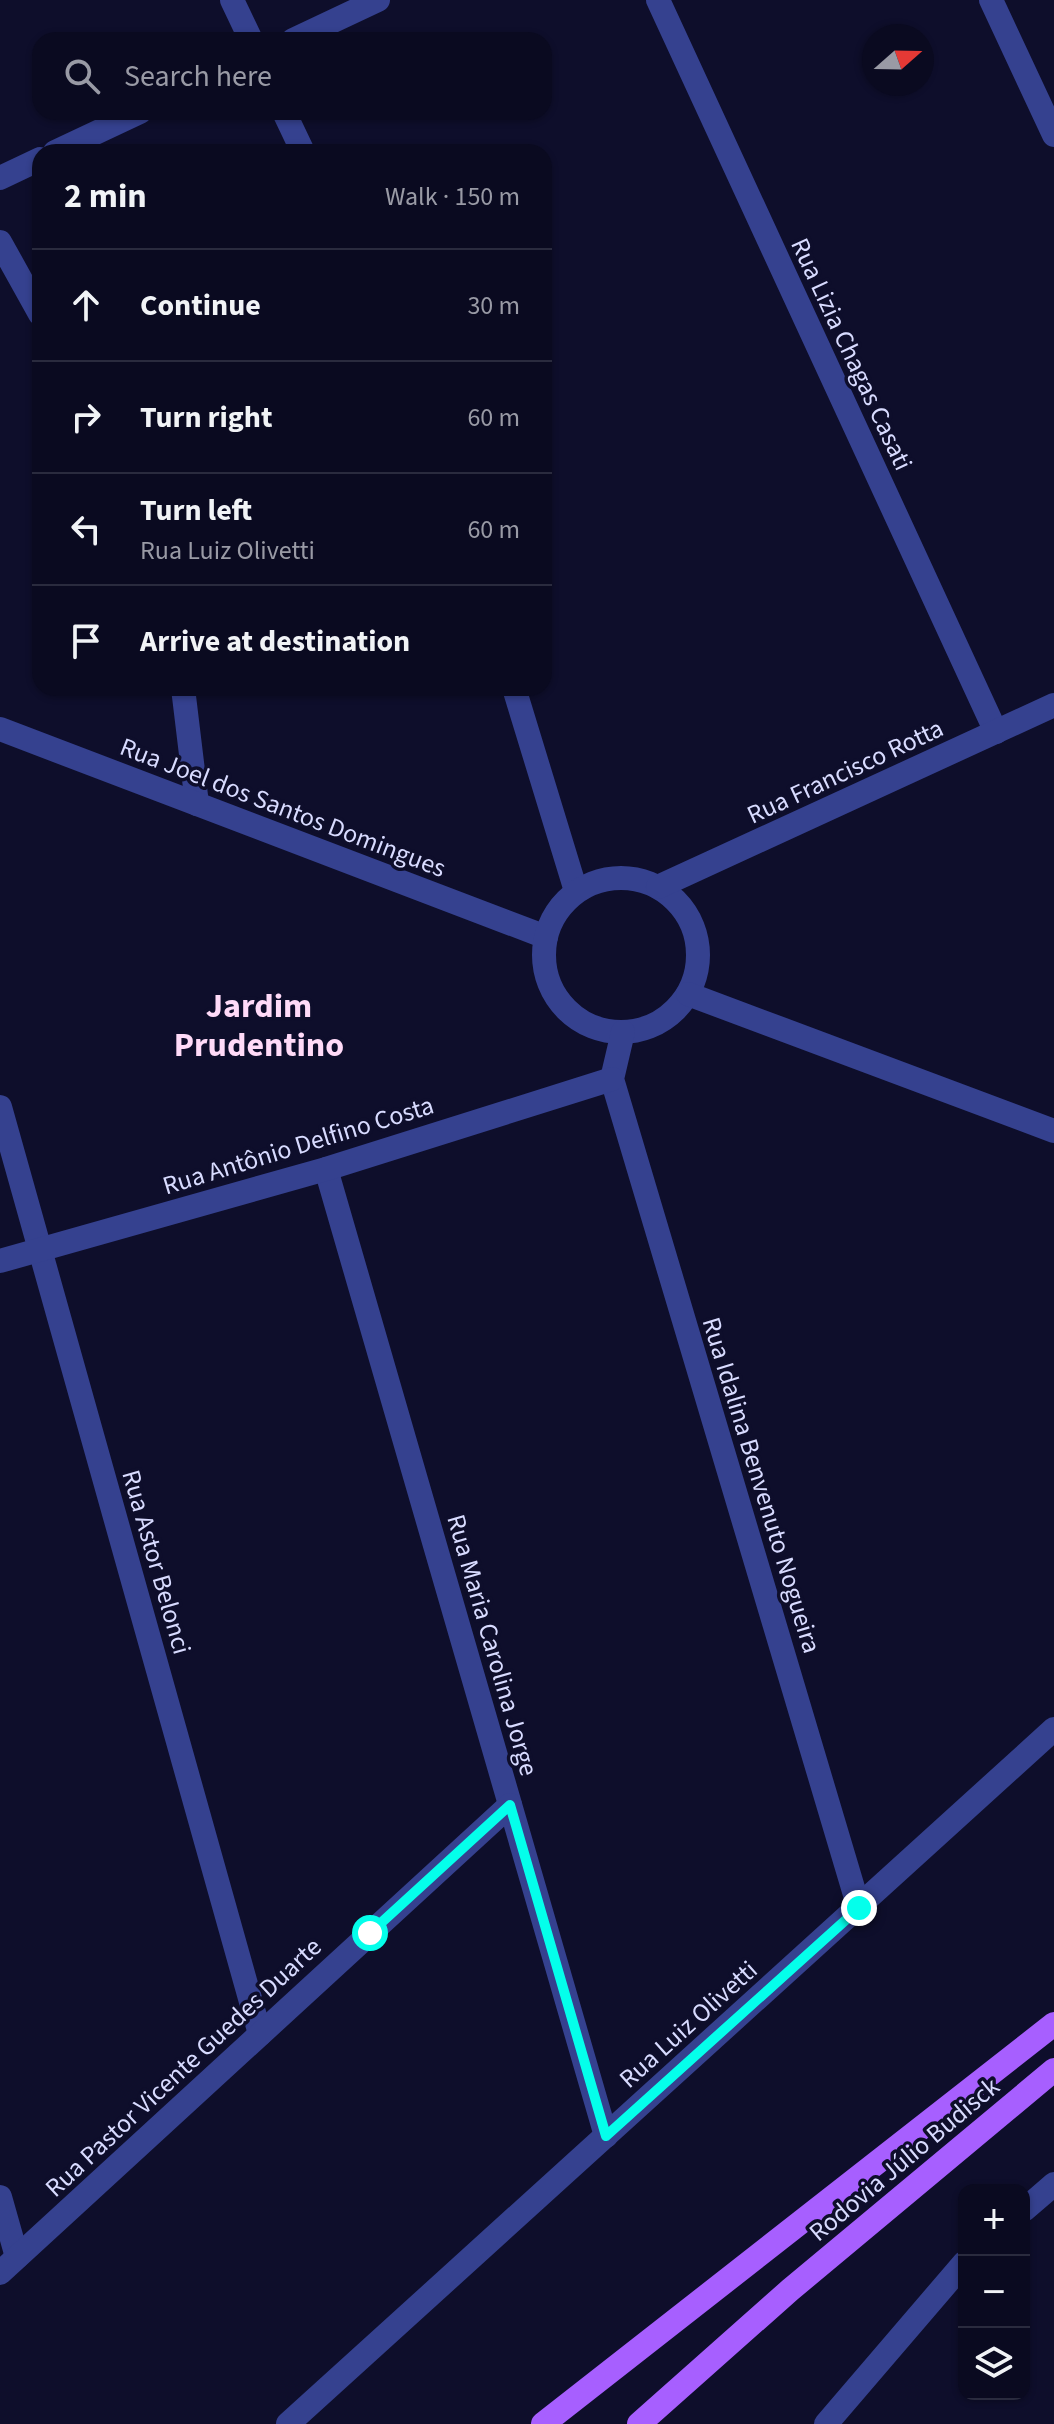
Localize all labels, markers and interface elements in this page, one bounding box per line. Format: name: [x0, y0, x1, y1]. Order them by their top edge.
north arrow: [862, 24, 934, 96]
search box: [32, 32, 552, 120]
icon: search: [60, 54, 104, 98]
text: Search here: [124, 55, 272, 98]
text: 2 min: [64, 172, 147, 221]
text: Walk · 150 m: [385, 178, 520, 215]
street label: Rua Lizia Chagas Casati: [781, 232, 922, 477]
icon: ahead: [64, 283, 108, 327]
text: Continue: [140, 284, 261, 327]
text: 30 m: [467, 287, 520, 324]
icon: right: [64, 395, 108, 439]
text: Turn right: [140, 396, 272, 439]
text: 60 m: [467, 399, 520, 436]
text: Turn left: [140, 489, 252, 532]
icon: left: [64, 507, 108, 551]
text: 60 m: [467, 511, 520, 548]
text: Rua Luiz Olivetti: [140, 532, 315, 569]
icon: arrive: [64, 619, 108, 663]
text: Arrive at destination: [140, 620, 410, 663]
street label: Rua Francisco Rotta: [741, 710, 949, 833]
street label: Rua Joel dos Santos Domingues: [115, 728, 451, 887]
district label: Jardim Prudentino: [174, 982, 344, 1070]
street label: Rua Antônio Delfino Costa: [158, 1087, 438, 1204]
street label: Rua Idalina Benvenuto Nogueira: [693, 1313, 830, 1658]
street label: Rua Astor Belonci: [112, 1466, 201, 1659]
street label: Rua Maria Carolina Jorge: [437, 1510, 548, 1780]
route end: [841, 1890, 877, 1926]
route start: [352, 1915, 388, 1951]
street label: Rua Pastor Vicente Guedes Duarte: [37, 1929, 330, 2206]
street label: Rua Luiz Olivetti: [611, 1952, 766, 2097]
street label: Rodovia Júlio Budisck: [801, 2068, 1008, 2250]
map controls: [958, 2184, 1030, 2400]
button: +: [958, 2184, 1030, 2256]
button: −: [958, 2256, 1030, 2328]
button: layers: [958, 2328, 1030, 2400]

